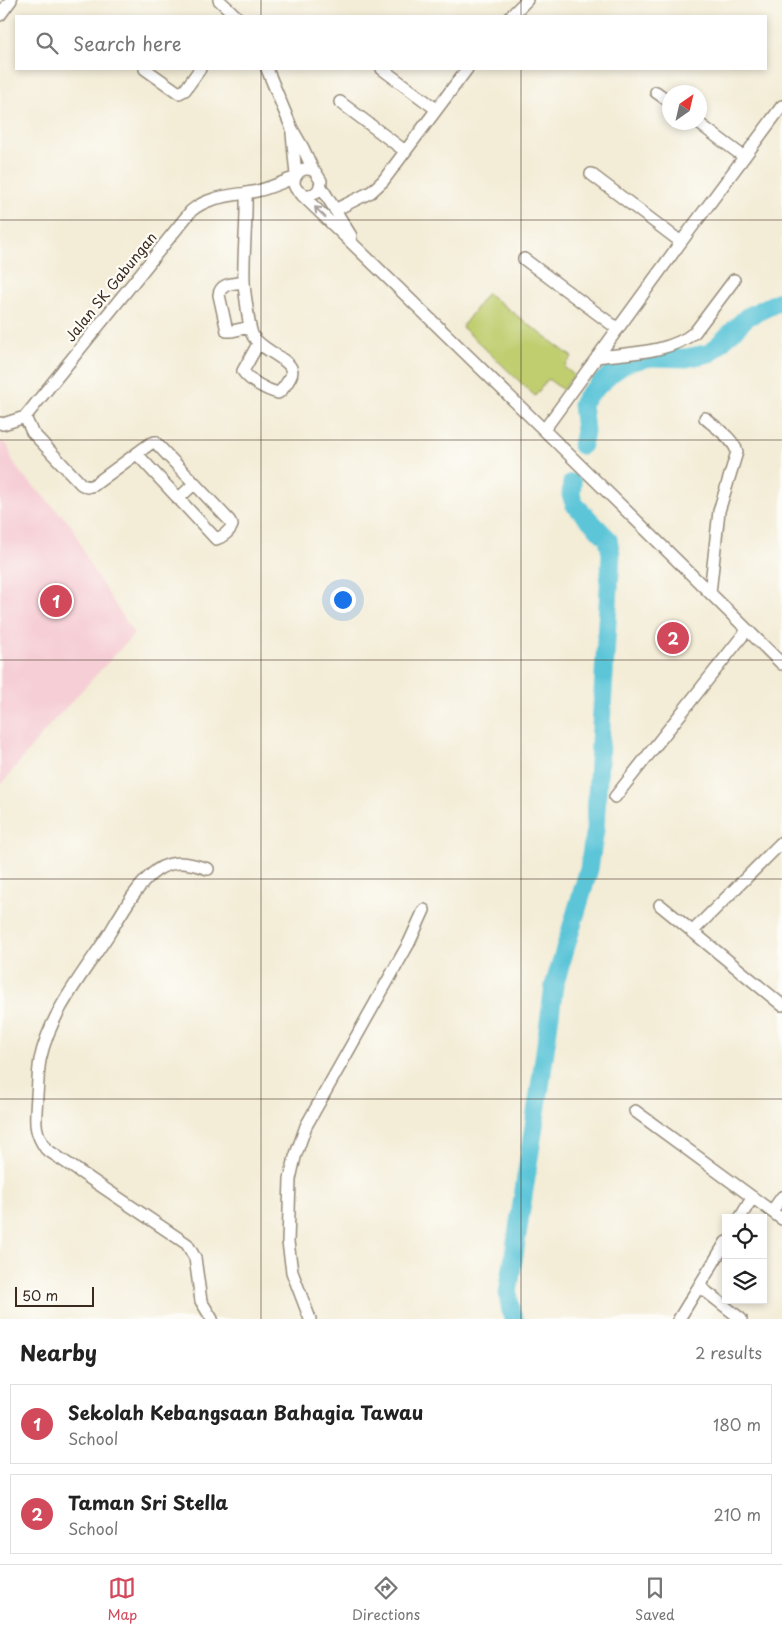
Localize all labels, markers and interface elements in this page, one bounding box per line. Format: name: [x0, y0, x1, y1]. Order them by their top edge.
search box: [15, 15, 767, 70]
icon: search: [33, 29, 61, 57]
text: Search here: [73, 29, 182, 57]
north arrow: [662, 85, 707, 130]
one-way arrow: [314, 206, 326, 218]
street label: Jalan SK Gabungan: [60, 227, 161, 346]
pin: 1: [40, 582, 72, 620]
your location: [330, 587, 356, 613]
pin: 2: [657, 619, 689, 657]
map controls: [722, 1214, 767, 1304]
button: locate: [722, 1214, 767, 1259]
button: layers: [722, 1259, 767, 1304]
scale bar: [15, 1284, 94, 1307]
text: 50 m: [22, 1285, 58, 1306]
text: Nearby: [20, 1336, 97, 1368]
text: 2 results: [695, 1340, 762, 1364]
text: Sekolah Kebangsaan Bahagia Tawau: [68, 1398, 423, 1426]
text: 1: [33, 1412, 41, 1436]
text: 180 m: [713, 1412, 761, 1436]
text: School: [68, 1426, 118, 1450]
text: Taman Sri Stella: [68, 1488, 228, 1516]
text: 2: [31, 1502, 43, 1526]
text: 210 m: [713, 1502, 761, 1526]
text: School: [68, 1516, 118, 1540]
tab: Map: [107, 1574, 137, 1625]
tab: Directions: [352, 1574, 420, 1625]
tab: Saved: [635, 1574, 675, 1625]

